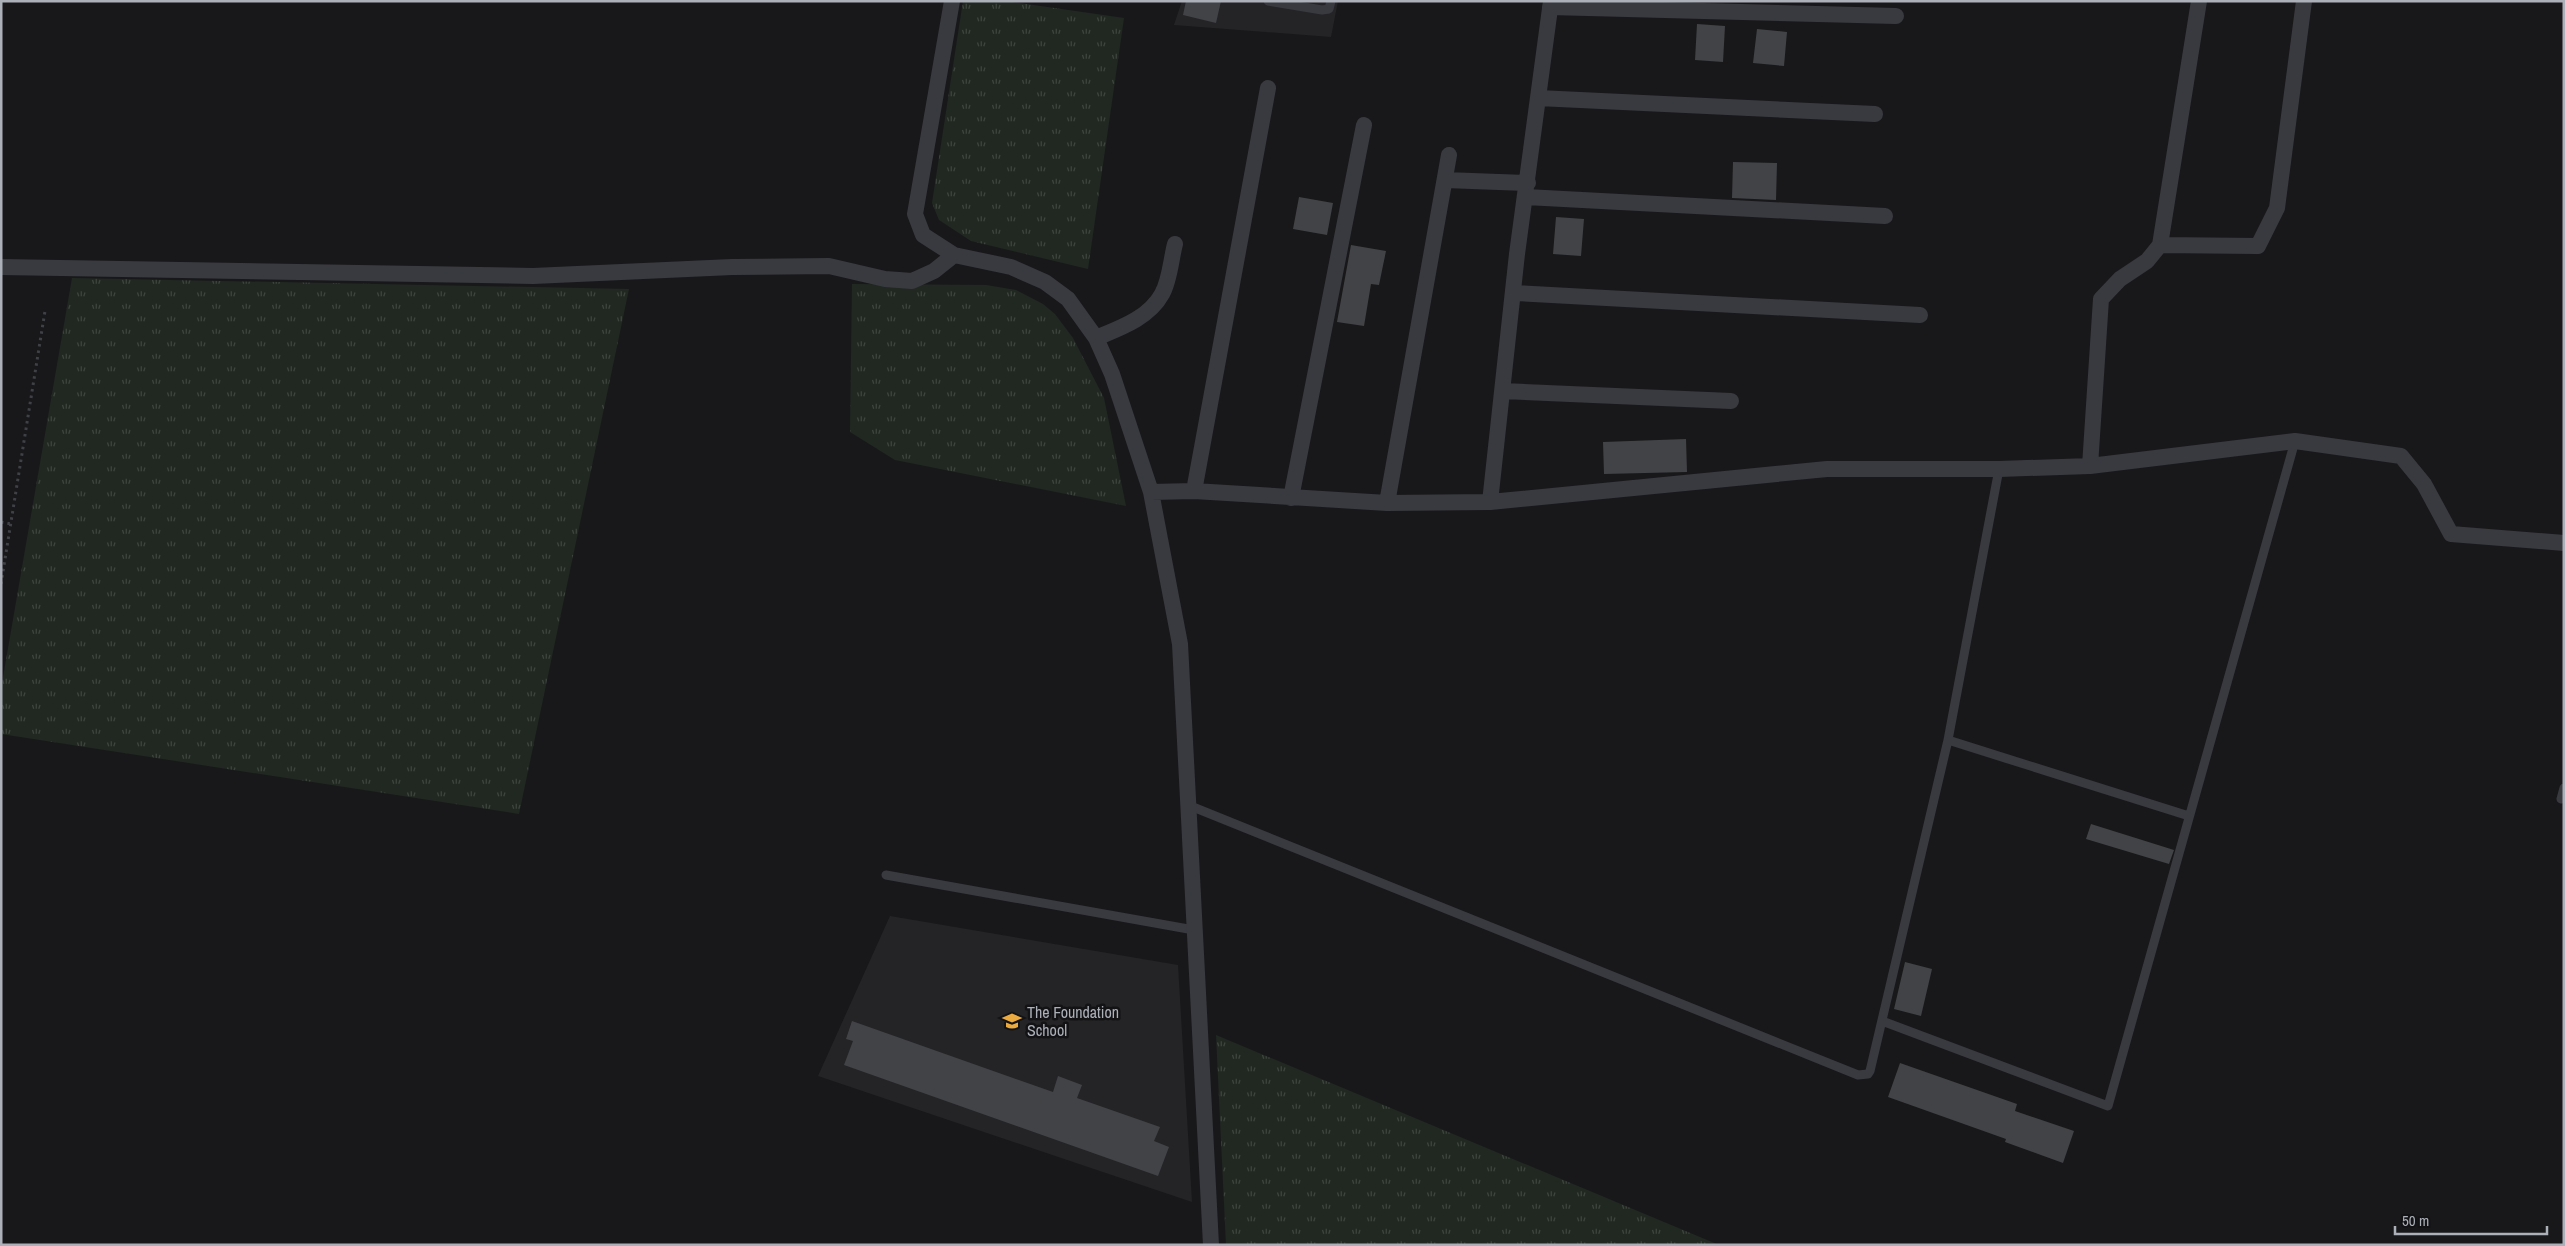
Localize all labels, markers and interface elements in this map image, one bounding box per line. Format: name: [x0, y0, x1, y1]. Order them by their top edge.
place label: The Foundation School: [1027, 1001, 1119, 1041]
school or university icon: The Foundation School: [1001, 1010, 1023, 1032]
scale bar: [2395, 1204, 2548, 1236]
text: 50 m: [2402, 1210, 2429, 1231]

